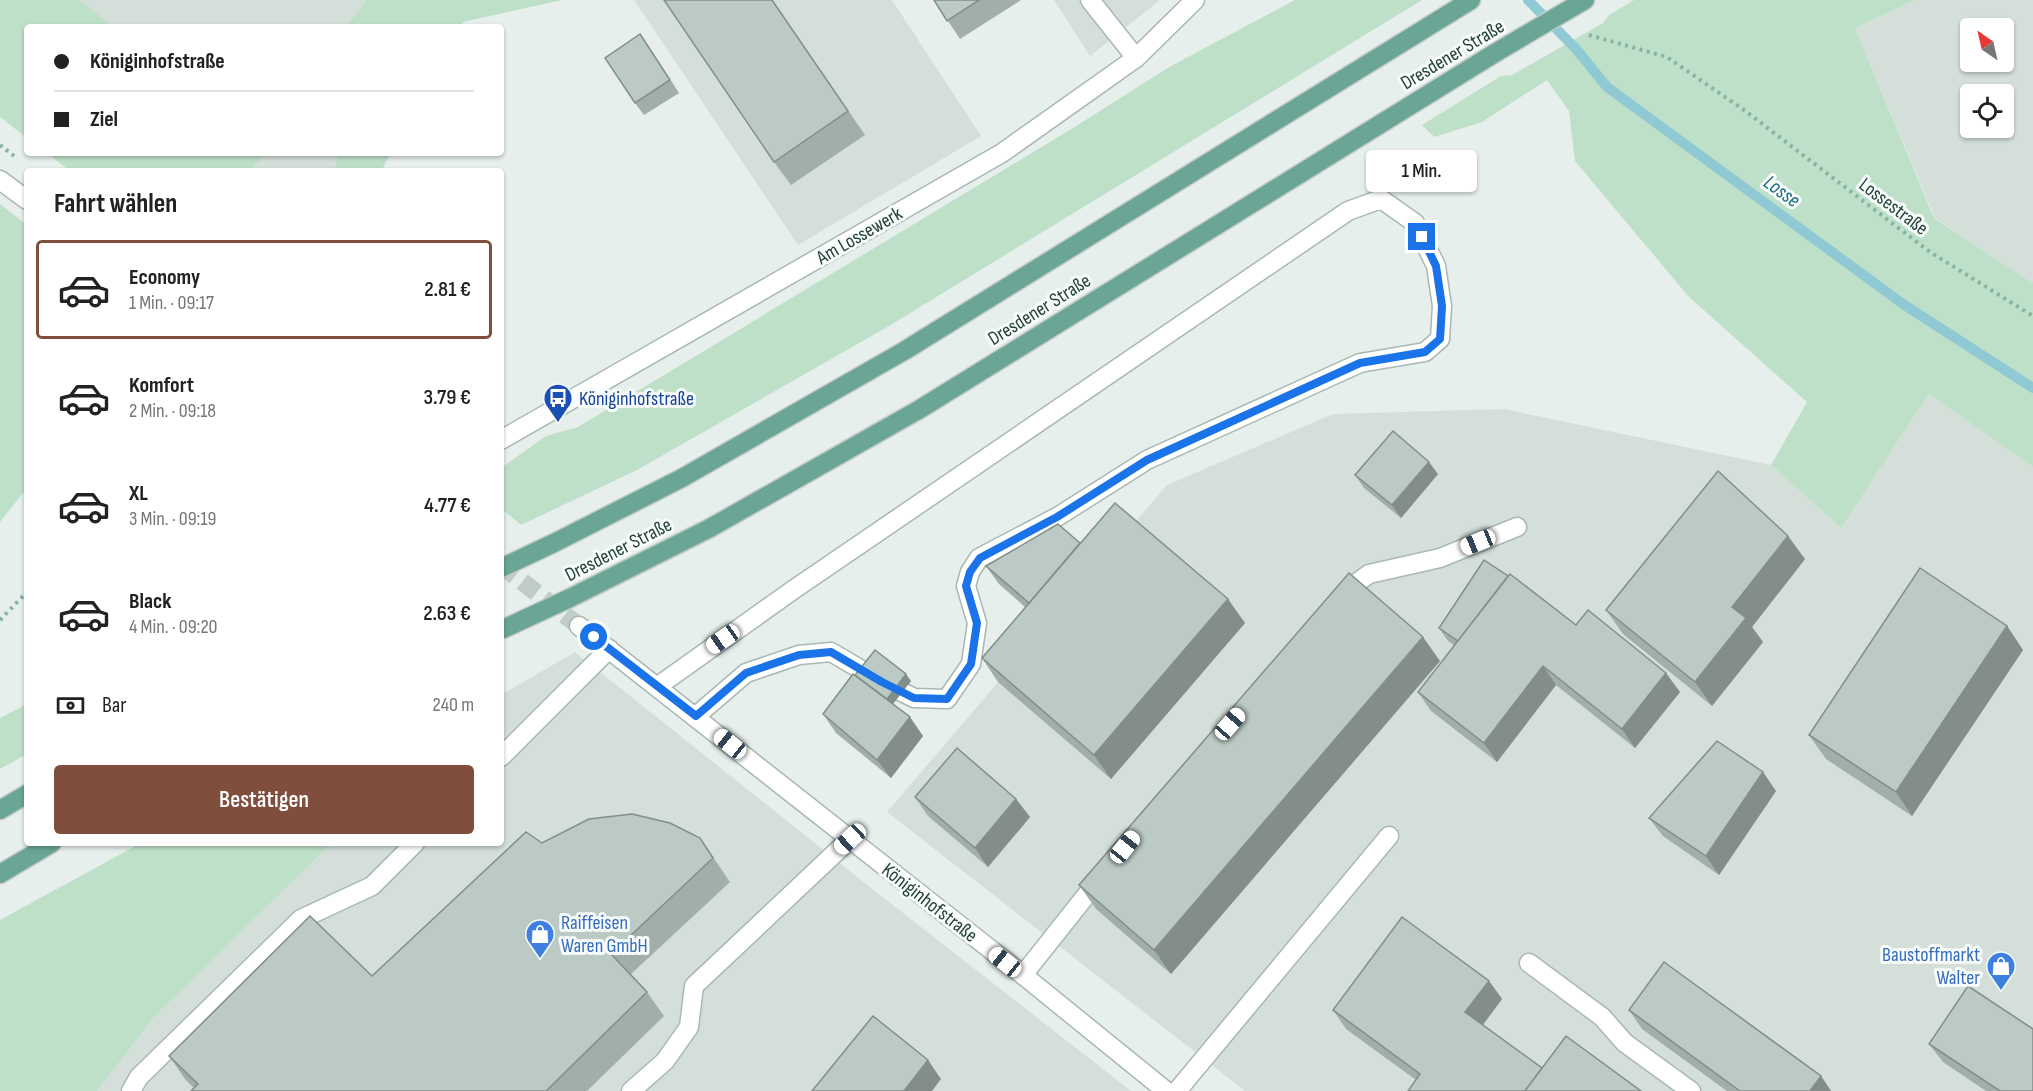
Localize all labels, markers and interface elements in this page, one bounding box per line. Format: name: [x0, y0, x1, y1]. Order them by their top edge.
street label: Dresdener Straße: [1396, 15, 1509, 95]
north arrow: [1960, 18, 2014, 72]
map controls: [1960, 18, 2014, 138]
text: Königinhofstraße: [90, 48, 225, 75]
button: locate: [1960, 84, 2014, 138]
text: Ziel: [90, 106, 118, 133]
callout: 1 Min.: [1366, 150, 1478, 192]
text: 1 Min.: [1402, 159, 1441, 183]
water label: Losse: [1759, 170, 1805, 213]
street label: Lossestraße: [1854, 173, 1933, 241]
text: Fahrt wählen: [54, 188, 177, 220]
street label: Am Lossewerk: [811, 202, 907, 271]
route end: [1408, 223, 1435, 250]
icon: car: [57, 263, 111, 317]
text: Economy: [129, 264, 200, 291]
street label: Dresdener Straße: [984, 269, 1095, 351]
text: 2.81 €: [424, 276, 471, 303]
text: 1 Min. · 09:17: [129, 291, 214, 315]
icon: car: [57, 371, 111, 425]
text: Komfort: [129, 372, 194, 399]
bus stop icon: Königinhofstraße: [542, 382, 574, 424]
text: 3.79 €: [424, 384, 471, 411]
place label: Königinhofstraße: [579, 387, 694, 411]
text: 2 Min. · 09:18: [129, 399, 216, 423]
icon: car: [57, 479, 111, 533]
text: XL: [129, 480, 148, 507]
text: 4.77 €: [424, 492, 471, 519]
text: 3 Min. · 09:19: [129, 507, 216, 531]
street label: Dresdener Straße: [561, 513, 676, 587]
car: [1458, 527, 1498, 557]
icon: car: [57, 587, 111, 641]
text: Black: [129, 588, 171, 615]
text: 2.63 €: [423, 600, 471, 627]
text: 4 Min. · 09:20: [129, 615, 218, 639]
car: [703, 621, 743, 657]
route start: [580, 623, 607, 650]
icon: cash: [54, 689, 87, 722]
text: Bar: [102, 692, 127, 719]
text: 240 m: [433, 693, 474, 717]
car: [1211, 705, 1249, 743]
car: [710, 726, 750, 762]
button: Bestätigen: [54, 765, 474, 834]
car: [831, 820, 869, 858]
car: [1107, 827, 1143, 867]
street label: Königinhofstraße: [877, 858, 982, 948]
place label: Raiffeisen Waren GmbH: [561, 911, 648, 958]
shop icon: Raiffeisen Waren GmbH: [524, 918, 556, 960]
place label: Baustoffmarkt Walter: [1882, 943, 1980, 990]
car: [985, 944, 1025, 980]
shop icon: Baustoffmarkt Walter: [1985, 950, 2017, 992]

